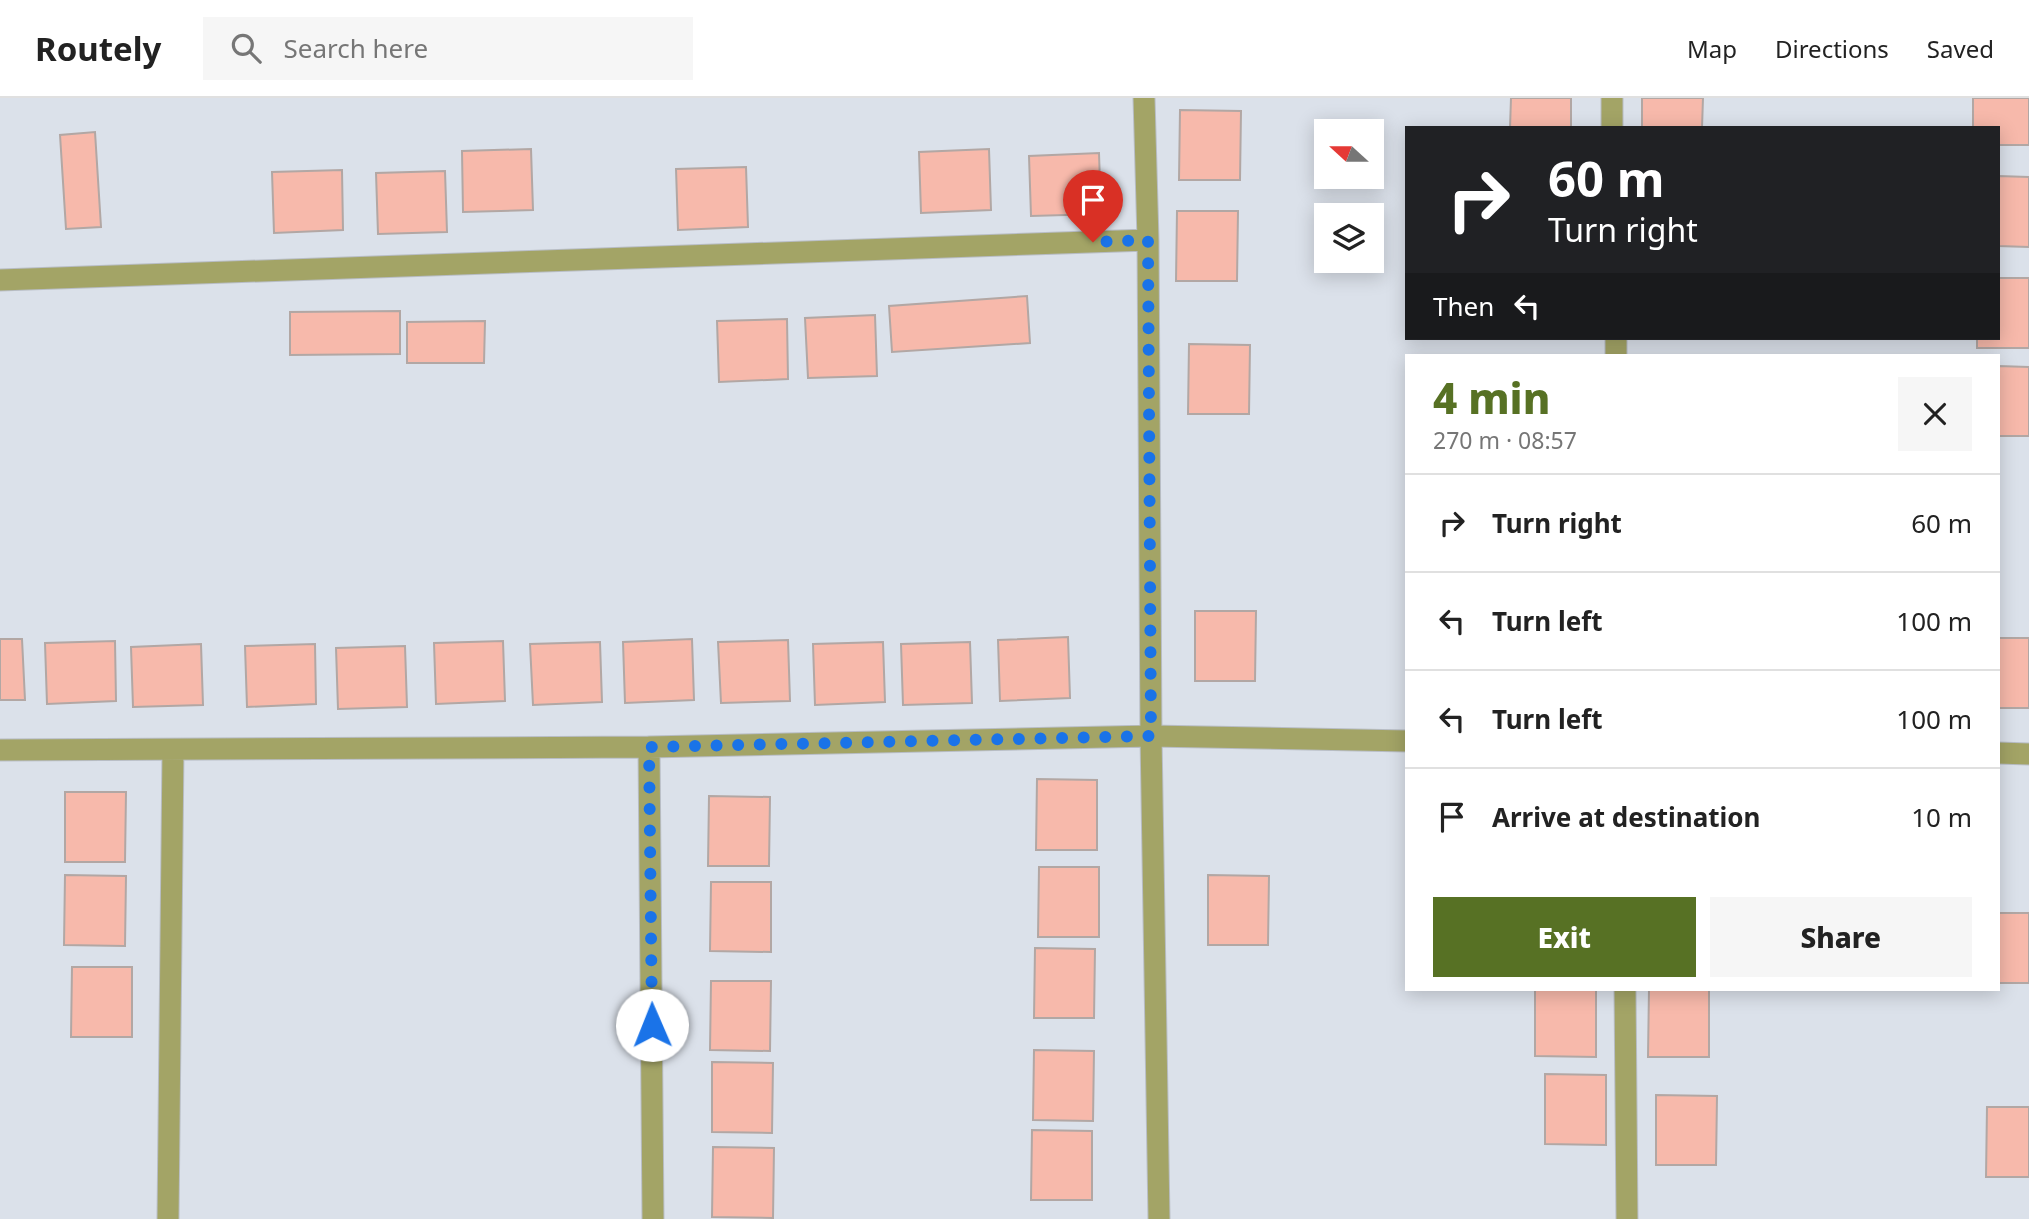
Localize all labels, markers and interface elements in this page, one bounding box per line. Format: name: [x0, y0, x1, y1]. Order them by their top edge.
search box: [203, 17, 693, 80]
text: Routely: [35, 26, 161, 71]
icon: search: [227, 29, 265, 67]
text: Search here: [283, 30, 428, 66]
text: Map: [1687, 32, 1737, 65]
text: Directions: [1775, 32, 1889, 65]
text: Saved: [1927, 32, 1994, 65]
north arrow: [1314, 119, 1384, 189]
map controls: [1314, 119, 1384, 273]
text: 60 m: [1548, 145, 1665, 211]
icon: right: [1433, 154, 1524, 245]
pin: [1063, 170, 1123, 242]
icon: arrive: [1074, 181, 1112, 219]
button: layers: [1314, 203, 1384, 273]
text: Turn right: [1548, 208, 1698, 251]
icon: left: [1508, 287, 1546, 325]
text: Then: [1433, 288, 1494, 324]
text: 4 min: [1433, 369, 1550, 426]
button: close: [1898, 377, 1972, 451]
text: 270 m · 08:57: [1433, 424, 1577, 456]
icon: right: [1433, 504, 1471, 542]
text: Turn right: [1492, 505, 1622, 541]
text: 60 m: [1911, 505, 1972, 541]
icon: left: [1433, 602, 1471, 640]
text: Turn left: [1492, 603, 1603, 639]
text: 100 m: [1896, 603, 1972, 639]
icon: left: [1433, 700, 1471, 738]
text: Turn left: [1492, 701, 1603, 737]
text: 100 m: [1896, 701, 1972, 737]
icon: arrive: [1433, 798, 1471, 836]
text: Arrive at destination: [1492, 799, 1761, 835]
text: 10 m: [1911, 799, 1972, 835]
button: Exit: [1433, 897, 1696, 977]
button: Share: [1710, 897, 1972, 977]
position arrow: [615, 988, 689, 1062]

